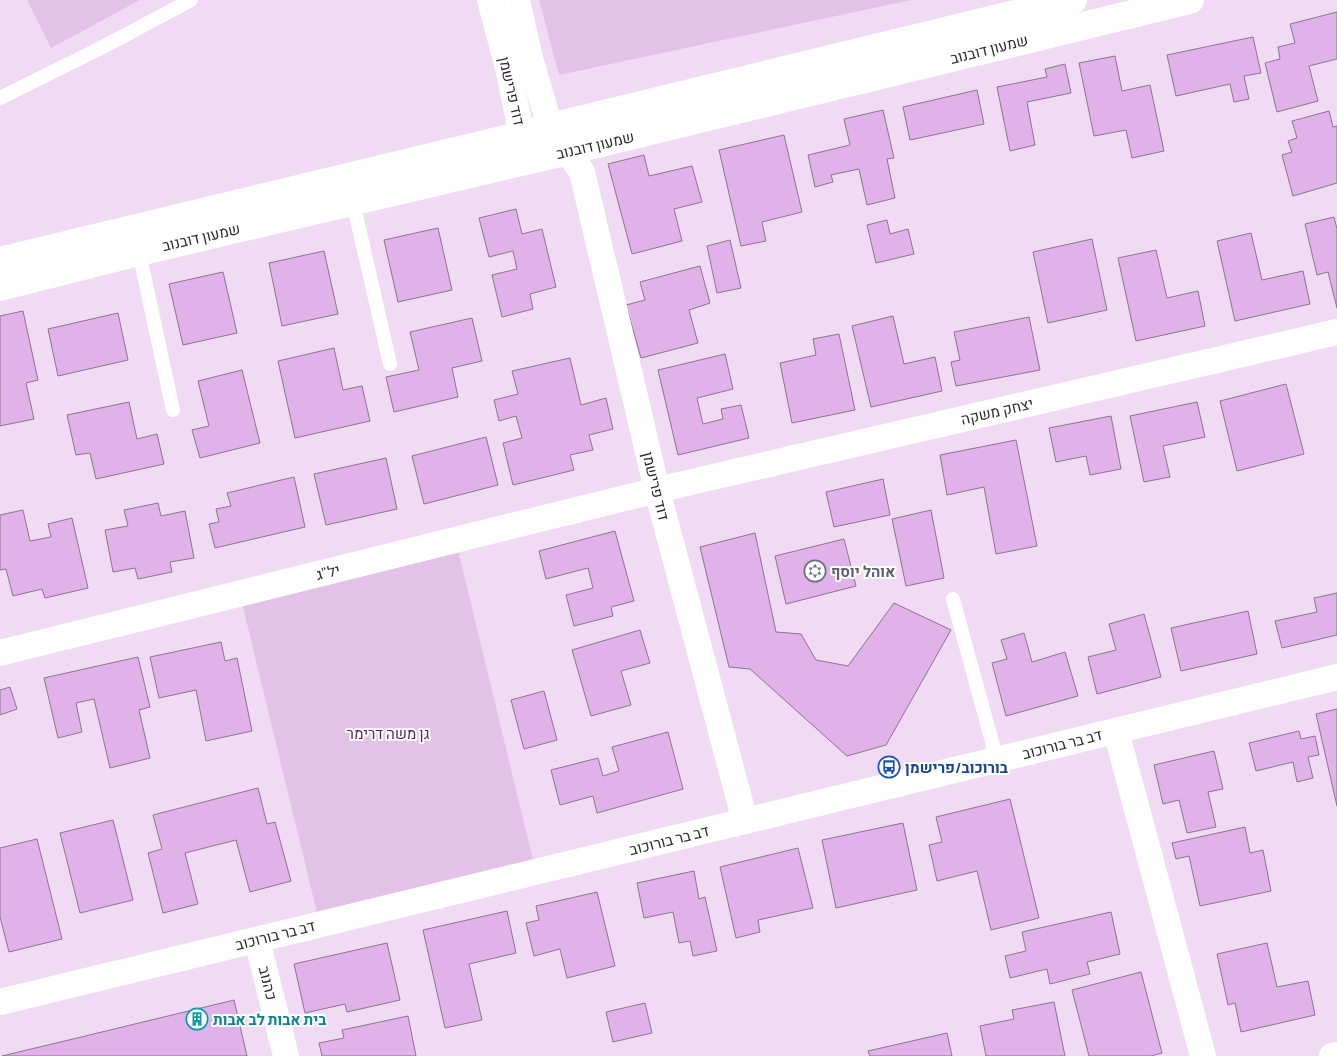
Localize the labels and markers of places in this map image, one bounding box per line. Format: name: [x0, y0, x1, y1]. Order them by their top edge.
synagogue icon: אוהל יוסף: [803, 559, 827, 583]
place label: אוהל יוסף: [831, 561, 895, 582]
bus stop icon: בורוכוב/פרישמן: [877, 755, 901, 779]
place label: בורוכוב/פרישמן: [905, 757, 1008, 778]
building icon: בית אבות לב אבות: [185, 1007, 209, 1031]
place label: בית אבות לב אבות: [213, 1009, 326, 1030]

